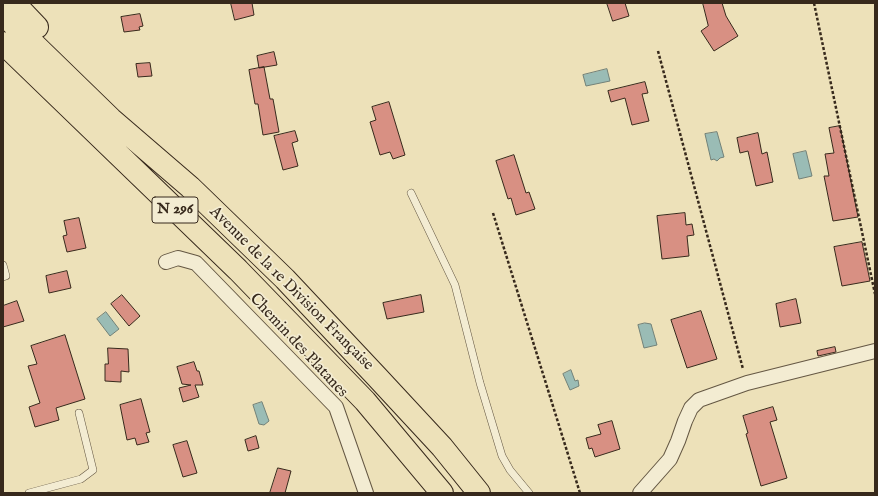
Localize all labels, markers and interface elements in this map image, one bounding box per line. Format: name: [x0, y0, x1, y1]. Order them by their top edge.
road number: N 296: [152, 197, 198, 223]
street label: Avenue de la 1e Division Française: [205, 203, 377, 375]
street label: Chemin des Platanes: [245, 290, 351, 402]

